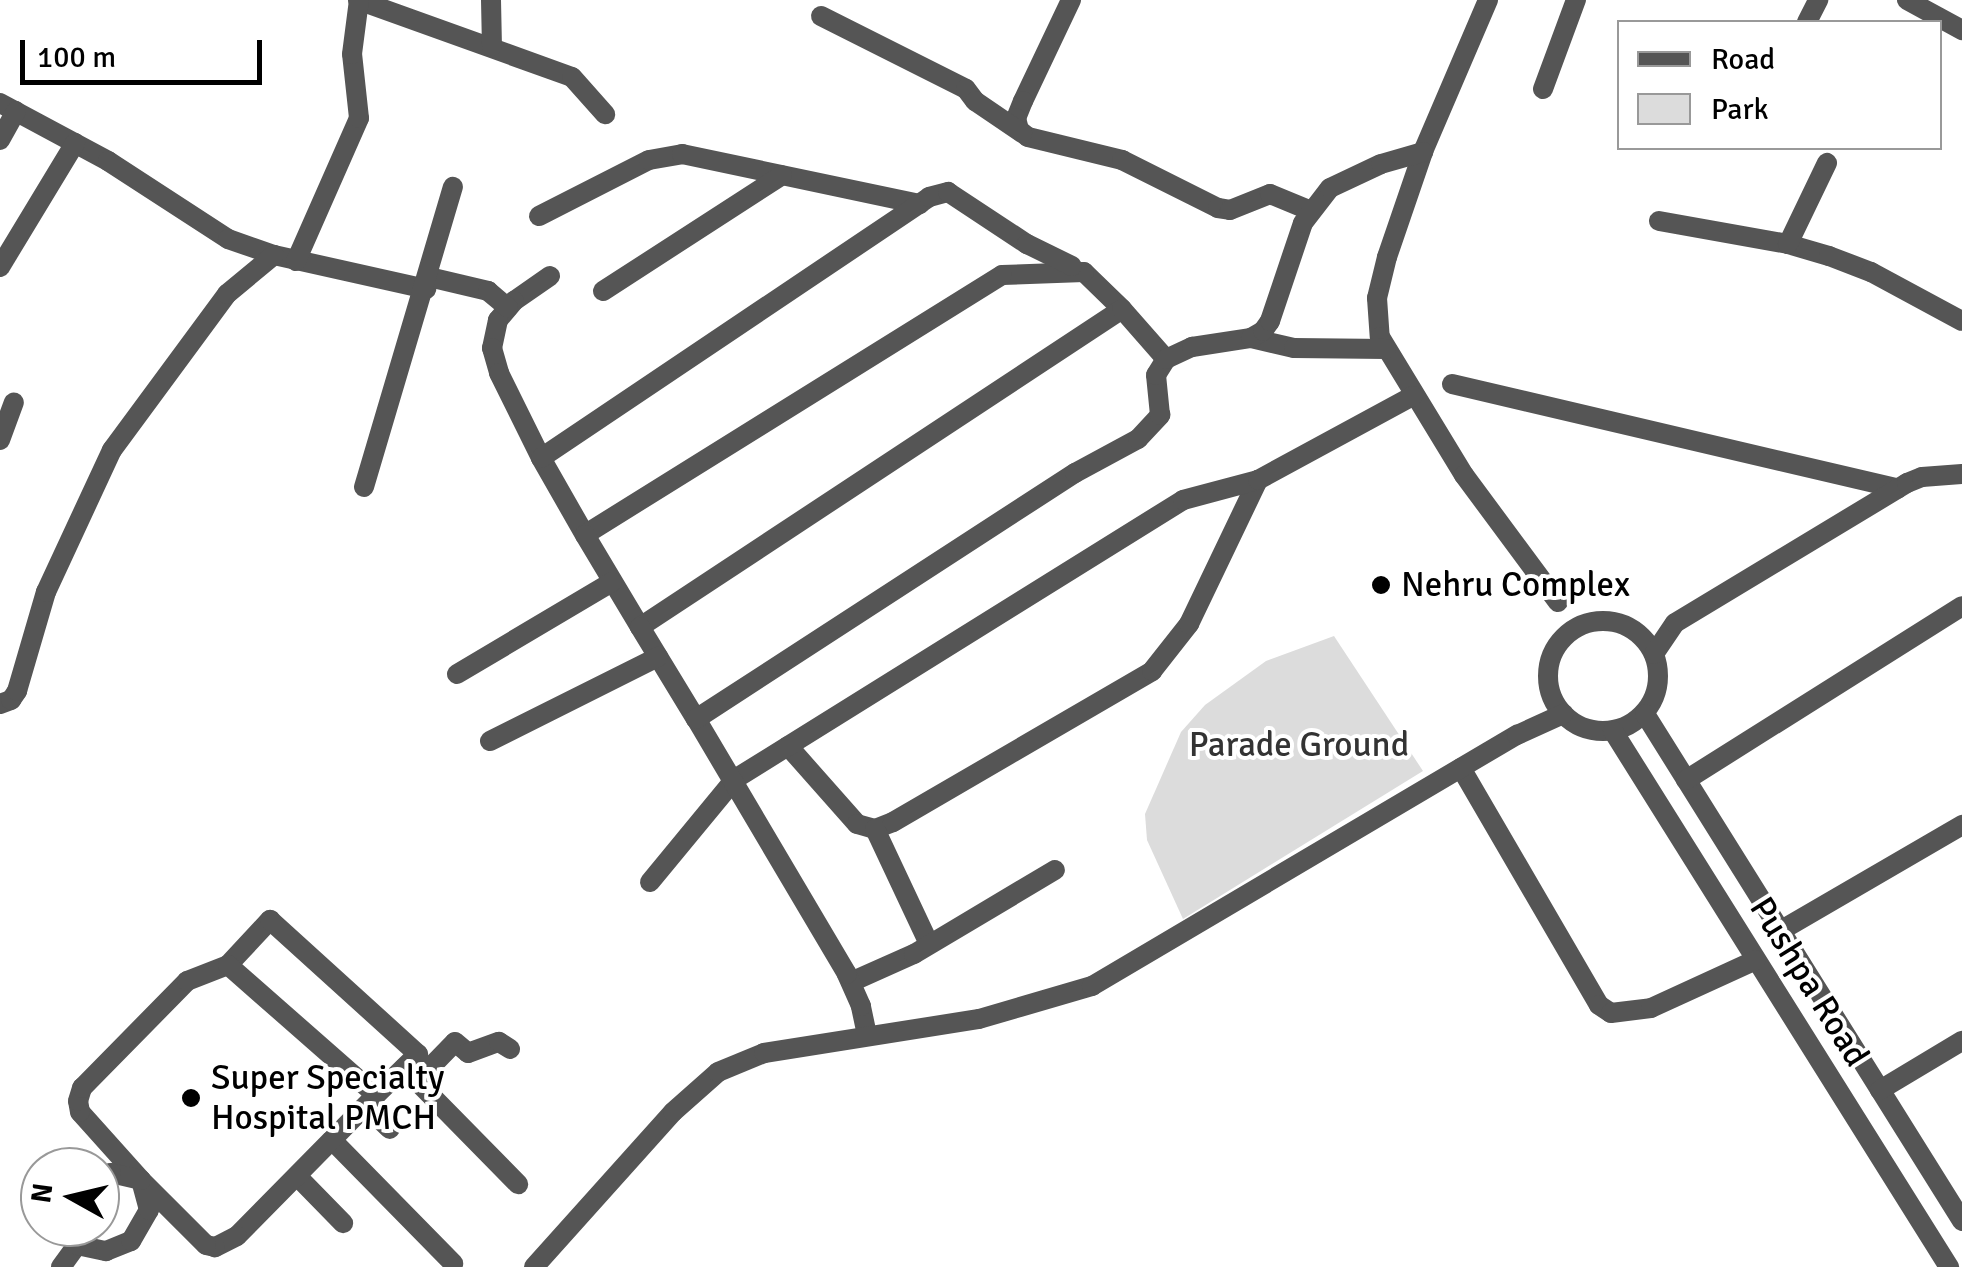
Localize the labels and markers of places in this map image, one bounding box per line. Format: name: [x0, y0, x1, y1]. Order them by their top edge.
place label: Nehru Complex: [1401, 564, 1630, 606]
marker: Nehru Complex: [1370, 574, 1392, 596]
place label: Super Specialty Hospital PMCH: [211, 1057, 444, 1139]
marker: Super Specialty Hospital PMCH: [180, 1087, 202, 1109]

